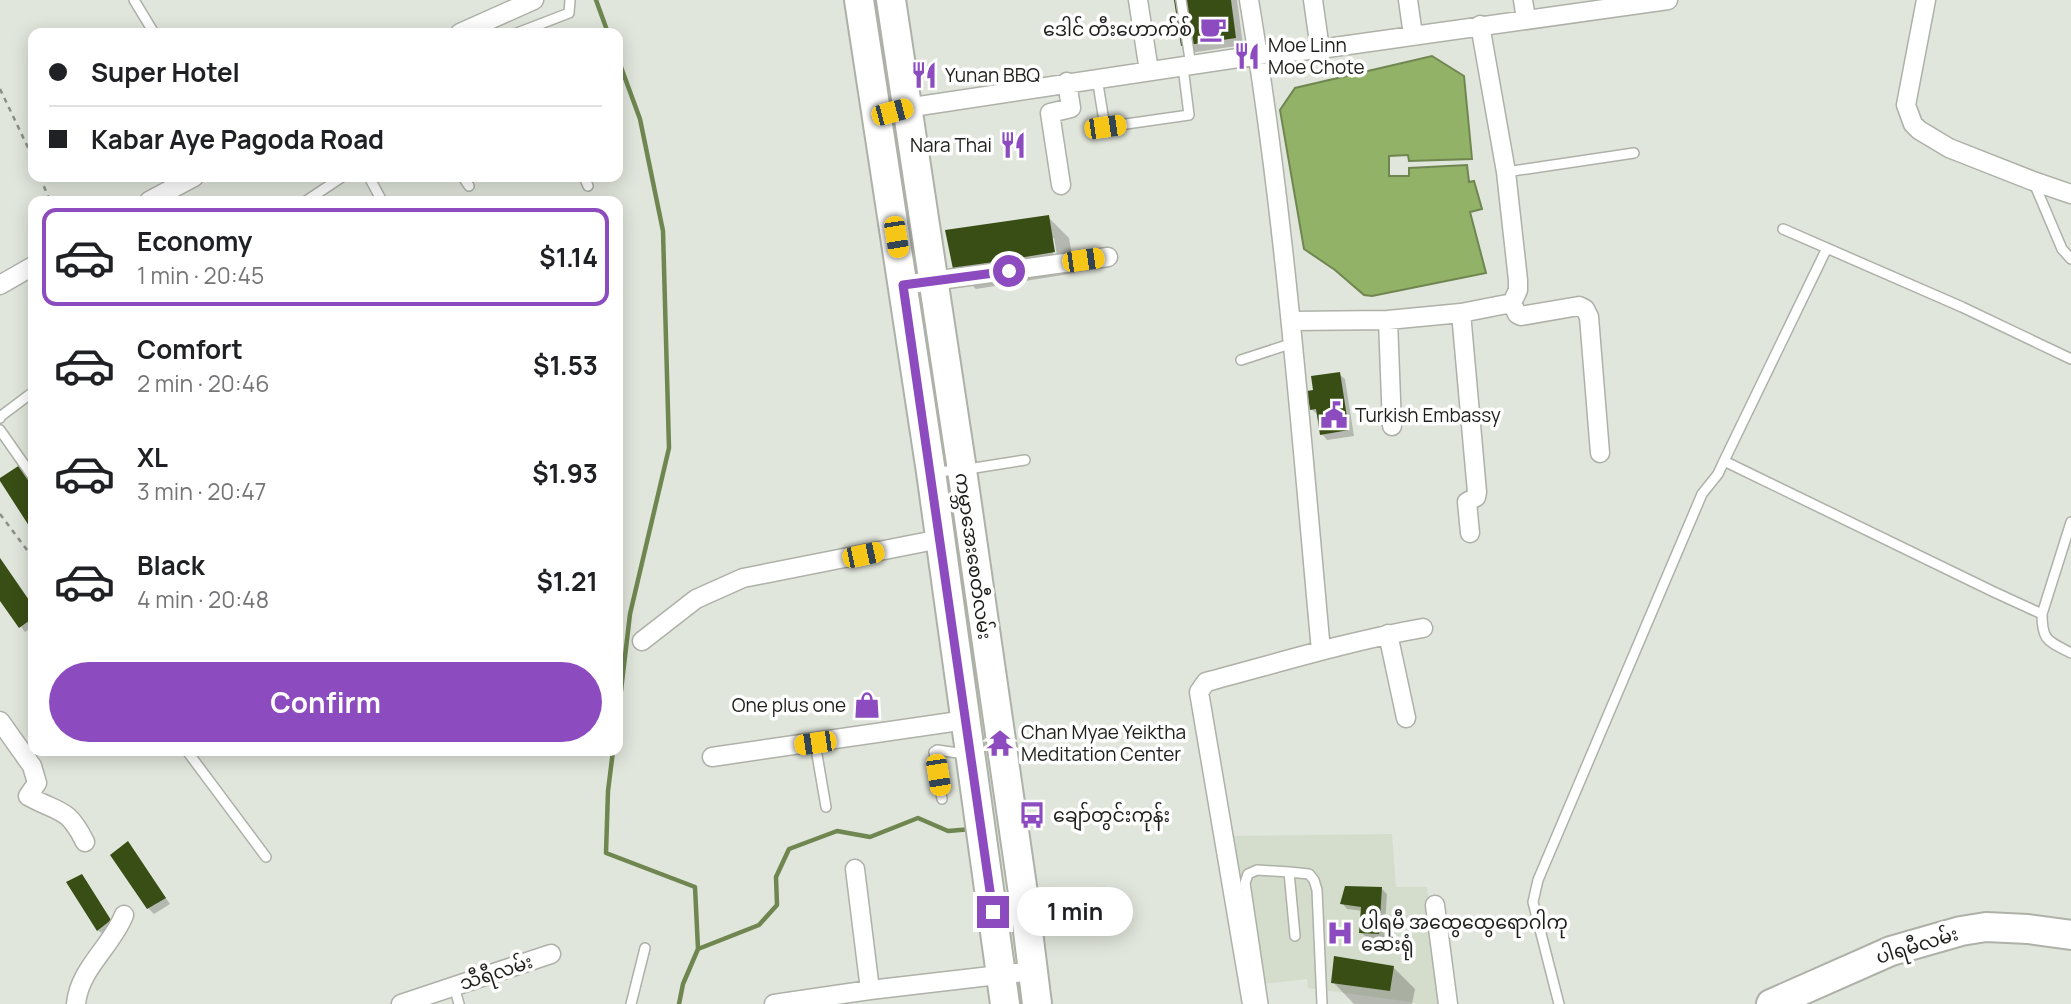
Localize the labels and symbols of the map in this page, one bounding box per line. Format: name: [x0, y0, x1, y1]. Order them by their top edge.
cafe icon: ဒေါင် တီးဟောက်စ်: [1198, 14, 1228, 44]
place label: ဒေါင် တီးဟောက်စ်: [1043, 15, 1192, 42]
place label: Moe Linn Moe Chote: [1268, 32, 1365, 80]
restaurant icon: Moe Linn Moe Chote: [1232, 41, 1262, 71]
restaurant icon: Yunan BBQ: [909, 60, 939, 90]
place label: Yunan BBQ: [945, 62, 1040, 88]
car: [869, 96, 916, 128]
car: [1083, 114, 1128, 140]
restaurant icon: Nara Thai: [998, 130, 1028, 160]
place label: Nara Thai: [910, 132, 992, 158]
car: [883, 215, 910, 259]
car: [1061, 247, 1106, 273]
route start: [993, 255, 1025, 287]
public building icon: Turkish Embassy: [1319, 400, 1349, 430]
place label: Turkish Embassy: [1355, 402, 1501, 428]
street label: ကမ္ဘာအေးစေတီလမ်း: [946, 471, 1000, 641]
car: [841, 540, 886, 570]
shop icon: One plus one: [852, 690, 882, 720]
place label: One plus one: [732, 692, 846, 718]
place label: Chan Myae Yeiktha Meditation Center: [1021, 719, 1186, 767]
temple icon: Chan Myae Yeiktha Meditation Center: [985, 728, 1015, 758]
car: [793, 730, 838, 756]
car: [925, 753, 952, 797]
bus stop icon: ချော်တွင်းကုန်း: [1017, 800, 1047, 830]
place label: ချော်တွင်းကုန်း: [1053, 801, 1170, 832]
callout: 1 min: [1018, 888, 1133, 936]
route end: [977, 896, 1009, 928]
place label: ပါရမီ အထွေထွေရောဂါကု ဆေးရုံ: [1361, 908, 1568, 961]
hospital icon: ပါရမီ အထွေထွေရောဂါကု ဆေးရုံ: [1325, 918, 1355, 948]
street label: ပါရမီလမ်း: [1872, 919, 1962, 973]
street label: သီရီလမ်း: [456, 947, 537, 999]

